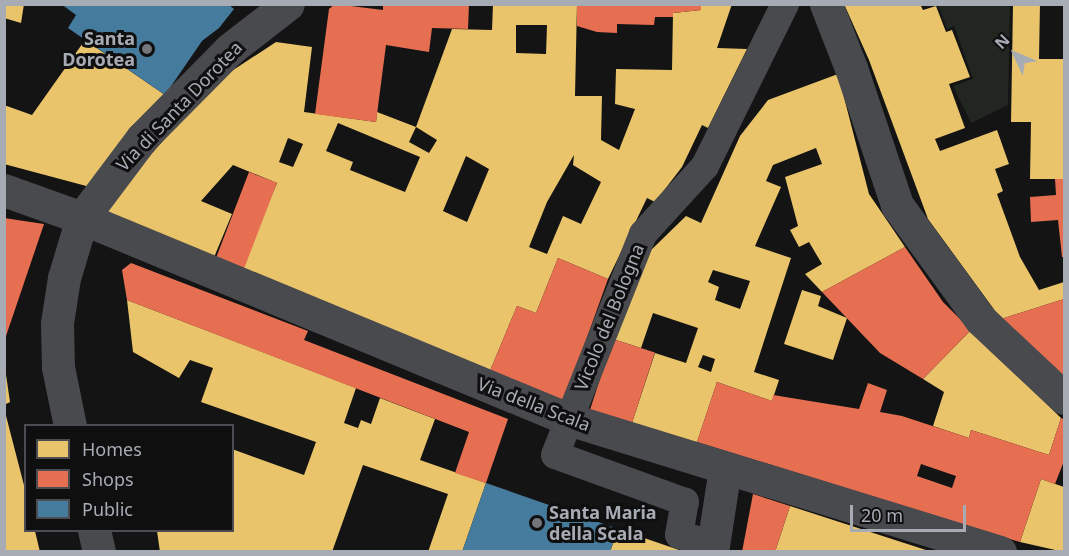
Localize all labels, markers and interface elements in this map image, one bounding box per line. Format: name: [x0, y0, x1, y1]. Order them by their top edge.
north arrow: [985, 24, 1045, 84]
place label: Santa Dorotea: [62, 28, 135, 70]
text: N: [990, 29, 1014, 54]
street label: Via di Santa Dorotea: [112, 37, 246, 175]
marker: Santa Dorotea: [140, 42, 154, 56]
street label: Vicolo del Bologna: [570, 241, 648, 393]
street label: Via della Scala: [475, 373, 593, 435]
legend: [24, 424, 234, 532]
text: Homes: [82, 437, 142, 461]
text: Shops: [82, 467, 134, 491]
scale bar: [853, 493, 968, 531]
text: Public: [82, 497, 133, 521]
place label: Santa Maria della Scala: [549, 502, 657, 544]
text: 20 m: [861, 503, 903, 527]
marker: Santa Maria della Scala: [530, 516, 544, 530]

